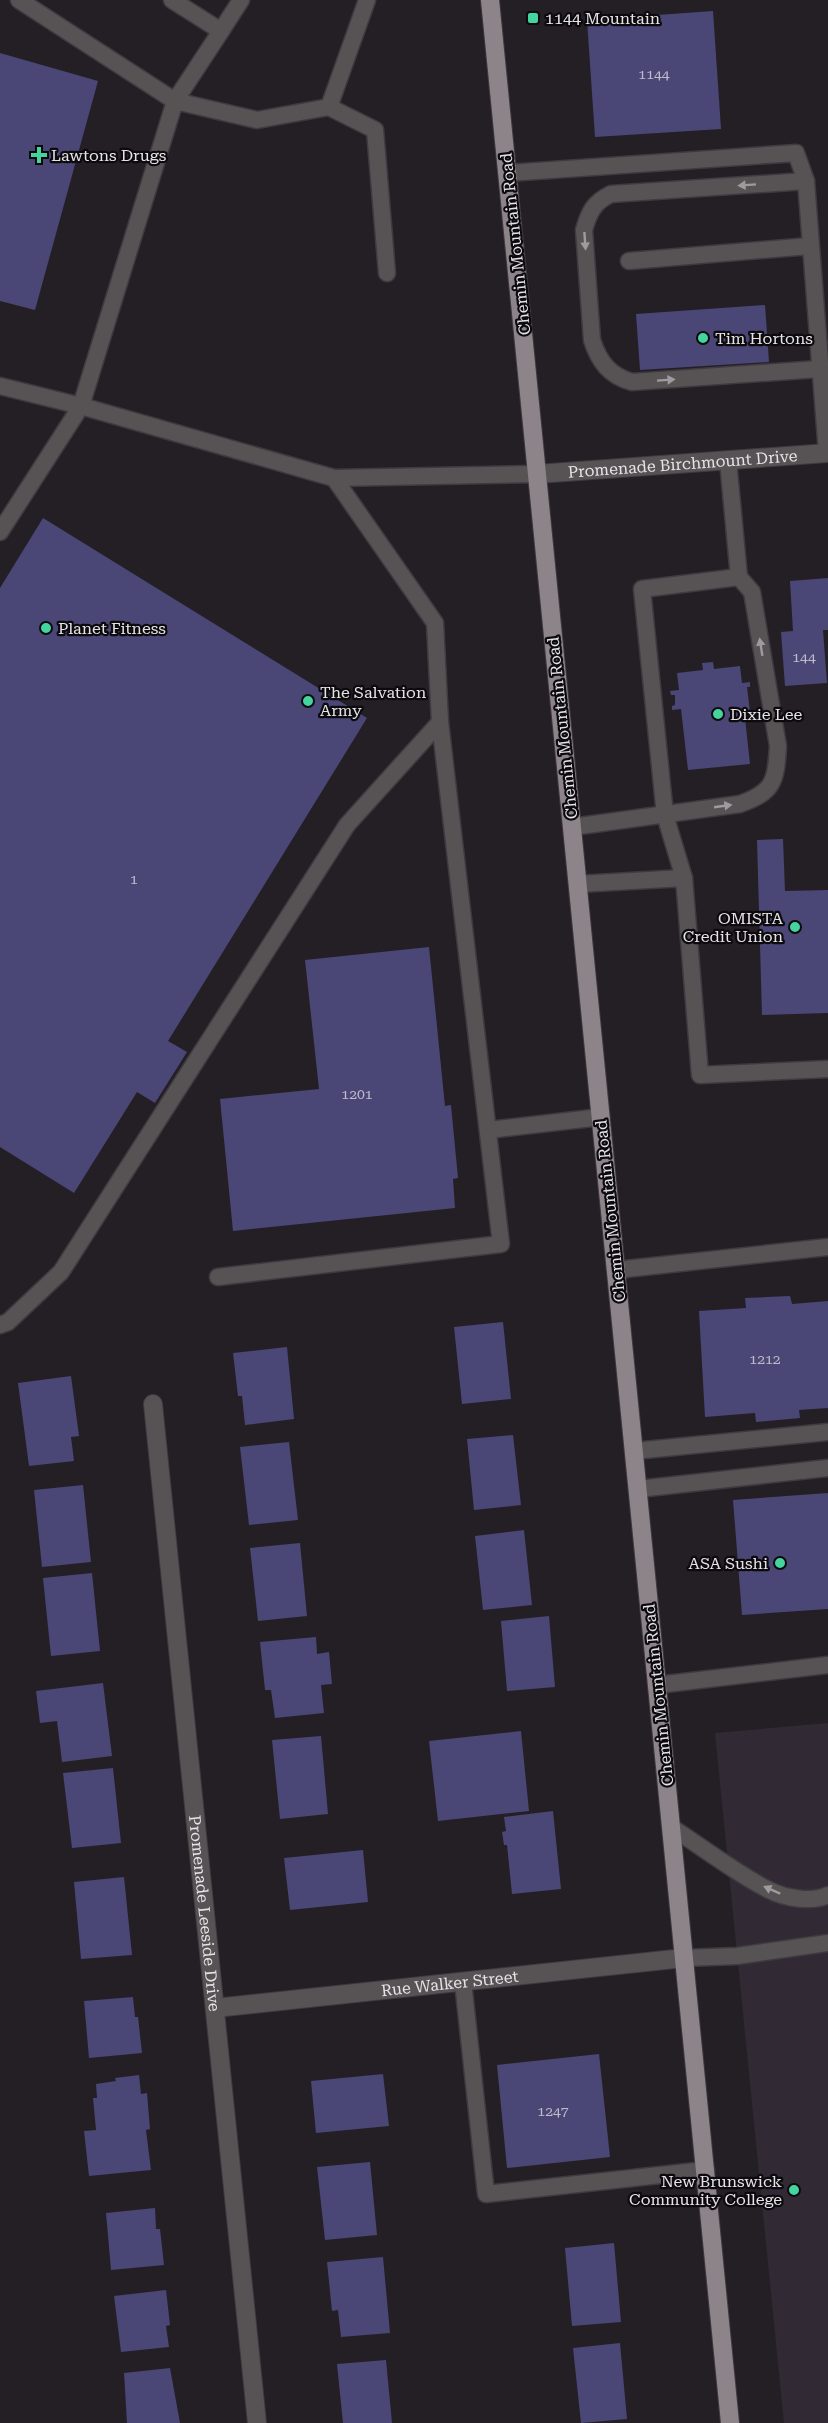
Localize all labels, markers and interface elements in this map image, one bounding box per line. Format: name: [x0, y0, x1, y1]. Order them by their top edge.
place label: 1144 Mountain: [545, 9, 660, 28]
marker: 1144 Mountain: [526, 11, 540, 25]
house number: 1144: [638, 66, 670, 82]
place label: Lawtons Drugs: [51, 146, 167, 165]
marker: Lawtons Drugs: [32, 148, 46, 162]
street label: Chemin Mountain Road: [496, 152, 535, 336]
one-way arrow: [738, 180, 757, 190]
one-way arrow: [580, 231, 590, 250]
place label: Tim Hortons: [715, 329, 813, 348]
marker: Tim Hortons: [696, 331, 710, 345]
one-way arrow: [656, 375, 675, 384]
street label: Promenade Birchmount Drive: [567, 446, 798, 482]
place label: Planet Fitness: [58, 619, 166, 638]
marker: Planet Fitness: [39, 621, 53, 635]
street label: Chemin Mountain Road: [543, 636, 582, 820]
one-way arrow: [756, 638, 765, 657]
house number: 144: [792, 649, 816, 665]
place label: The Salvation Army: [320, 683, 426, 720]
marker: The Salvation Army: [301, 694, 315, 708]
place label: Dixie Lee: [730, 705, 803, 724]
marker: Dixie Lee: [711, 707, 725, 721]
one-way arrow: [713, 802, 732, 811]
house number: 1: [130, 871, 138, 887]
place label: OMISTA Credit Union: [683, 909, 784, 946]
marker: OMISTA Credit Union: [788, 920, 802, 934]
house number: 1201: [341, 1086, 373, 1102]
street label: Chemin Mountain Road: [591, 1119, 630, 1303]
house number: 1212: [749, 1351, 781, 1367]
place label: ASA Sushi: [688, 1554, 768, 1573]
marker: ASA Sushi: [773, 1556, 787, 1570]
street label: Chemin Mountain Road: [639, 1603, 678, 1787]
street label: Promenade Leeside Drive: [185, 1814, 224, 2013]
one-way arrow: [762, 1885, 780, 1895]
street label: Rue Walker Street: [380, 1967, 519, 2000]
house number: 1247: [537, 2103, 569, 2119]
place label: New Brunswick Community College: [629, 2172, 782, 2209]
marker: New Brunswick Community College: [787, 2183, 801, 2197]

